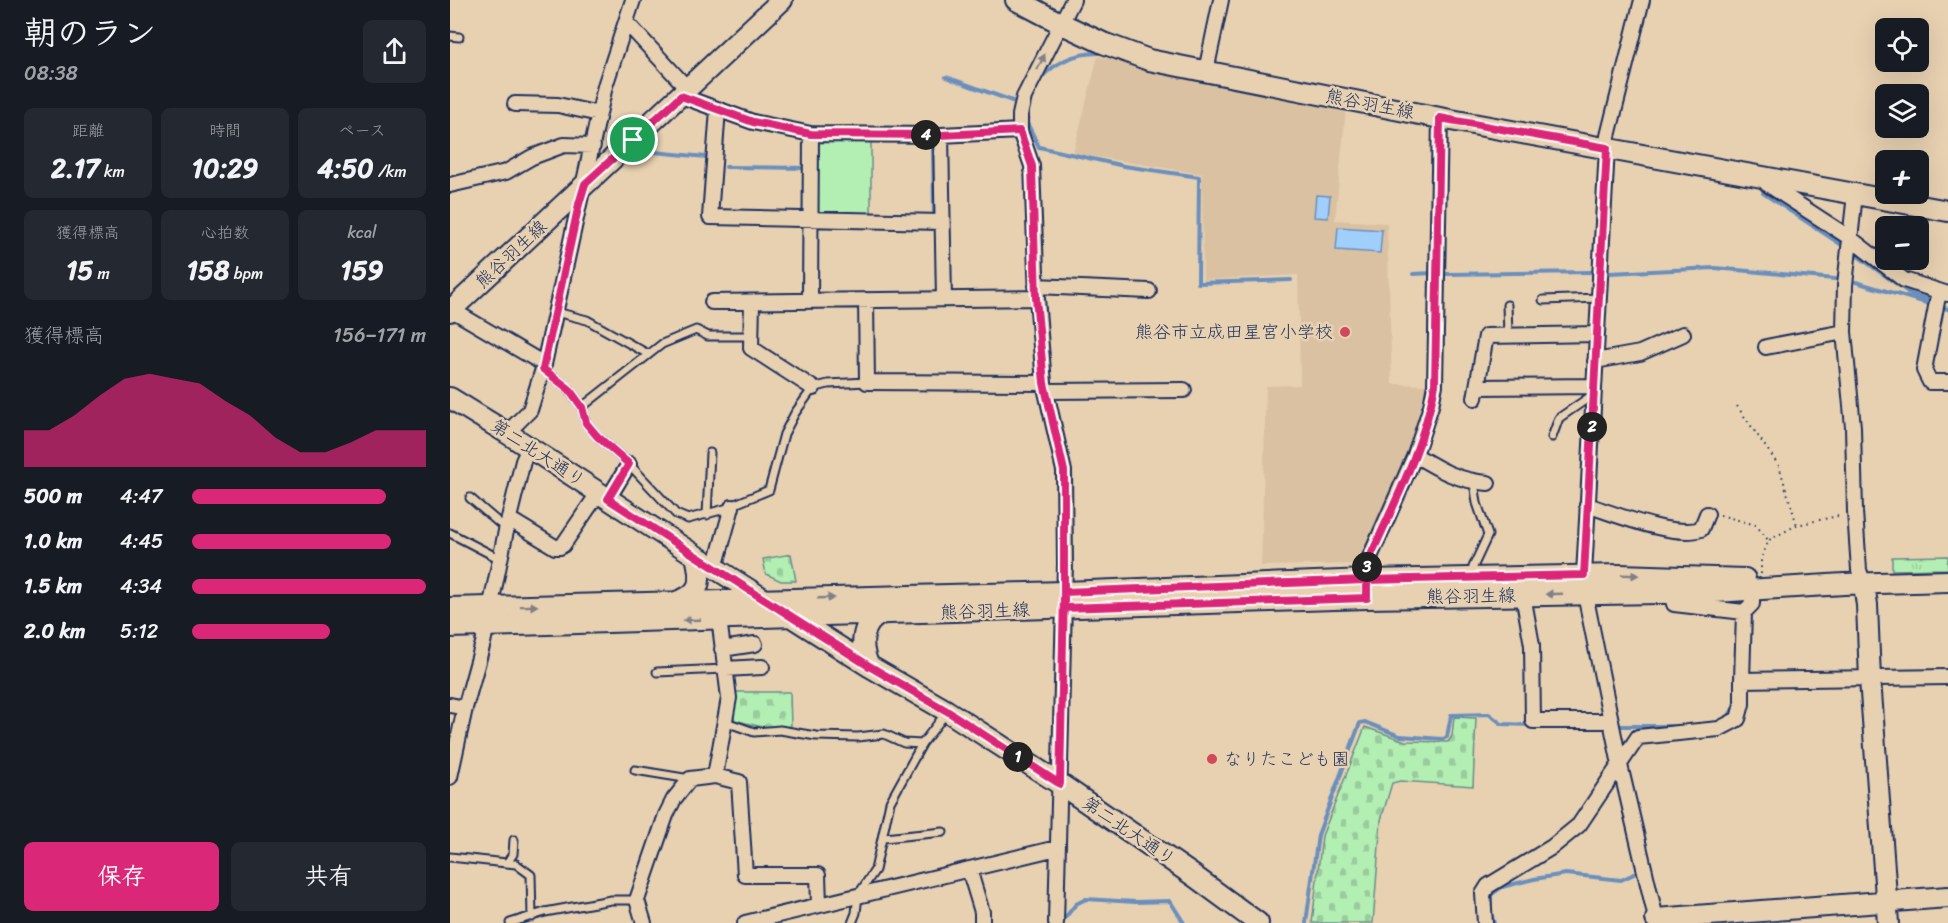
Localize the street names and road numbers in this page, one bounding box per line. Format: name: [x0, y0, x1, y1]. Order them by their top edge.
street label: 熊谷羽生線: [1323, 80, 1417, 128]
street label: 熊谷羽生線: [467, 212, 555, 296]
street label: 第二北大通り: [484, 410, 592, 496]
street label: 熊谷羽生線: [1426, 579, 1516, 613]
street label: 熊谷羽生線: [939, 593, 1031, 629]
street label: 第二北大通り: [1075, 788, 1183, 874]

